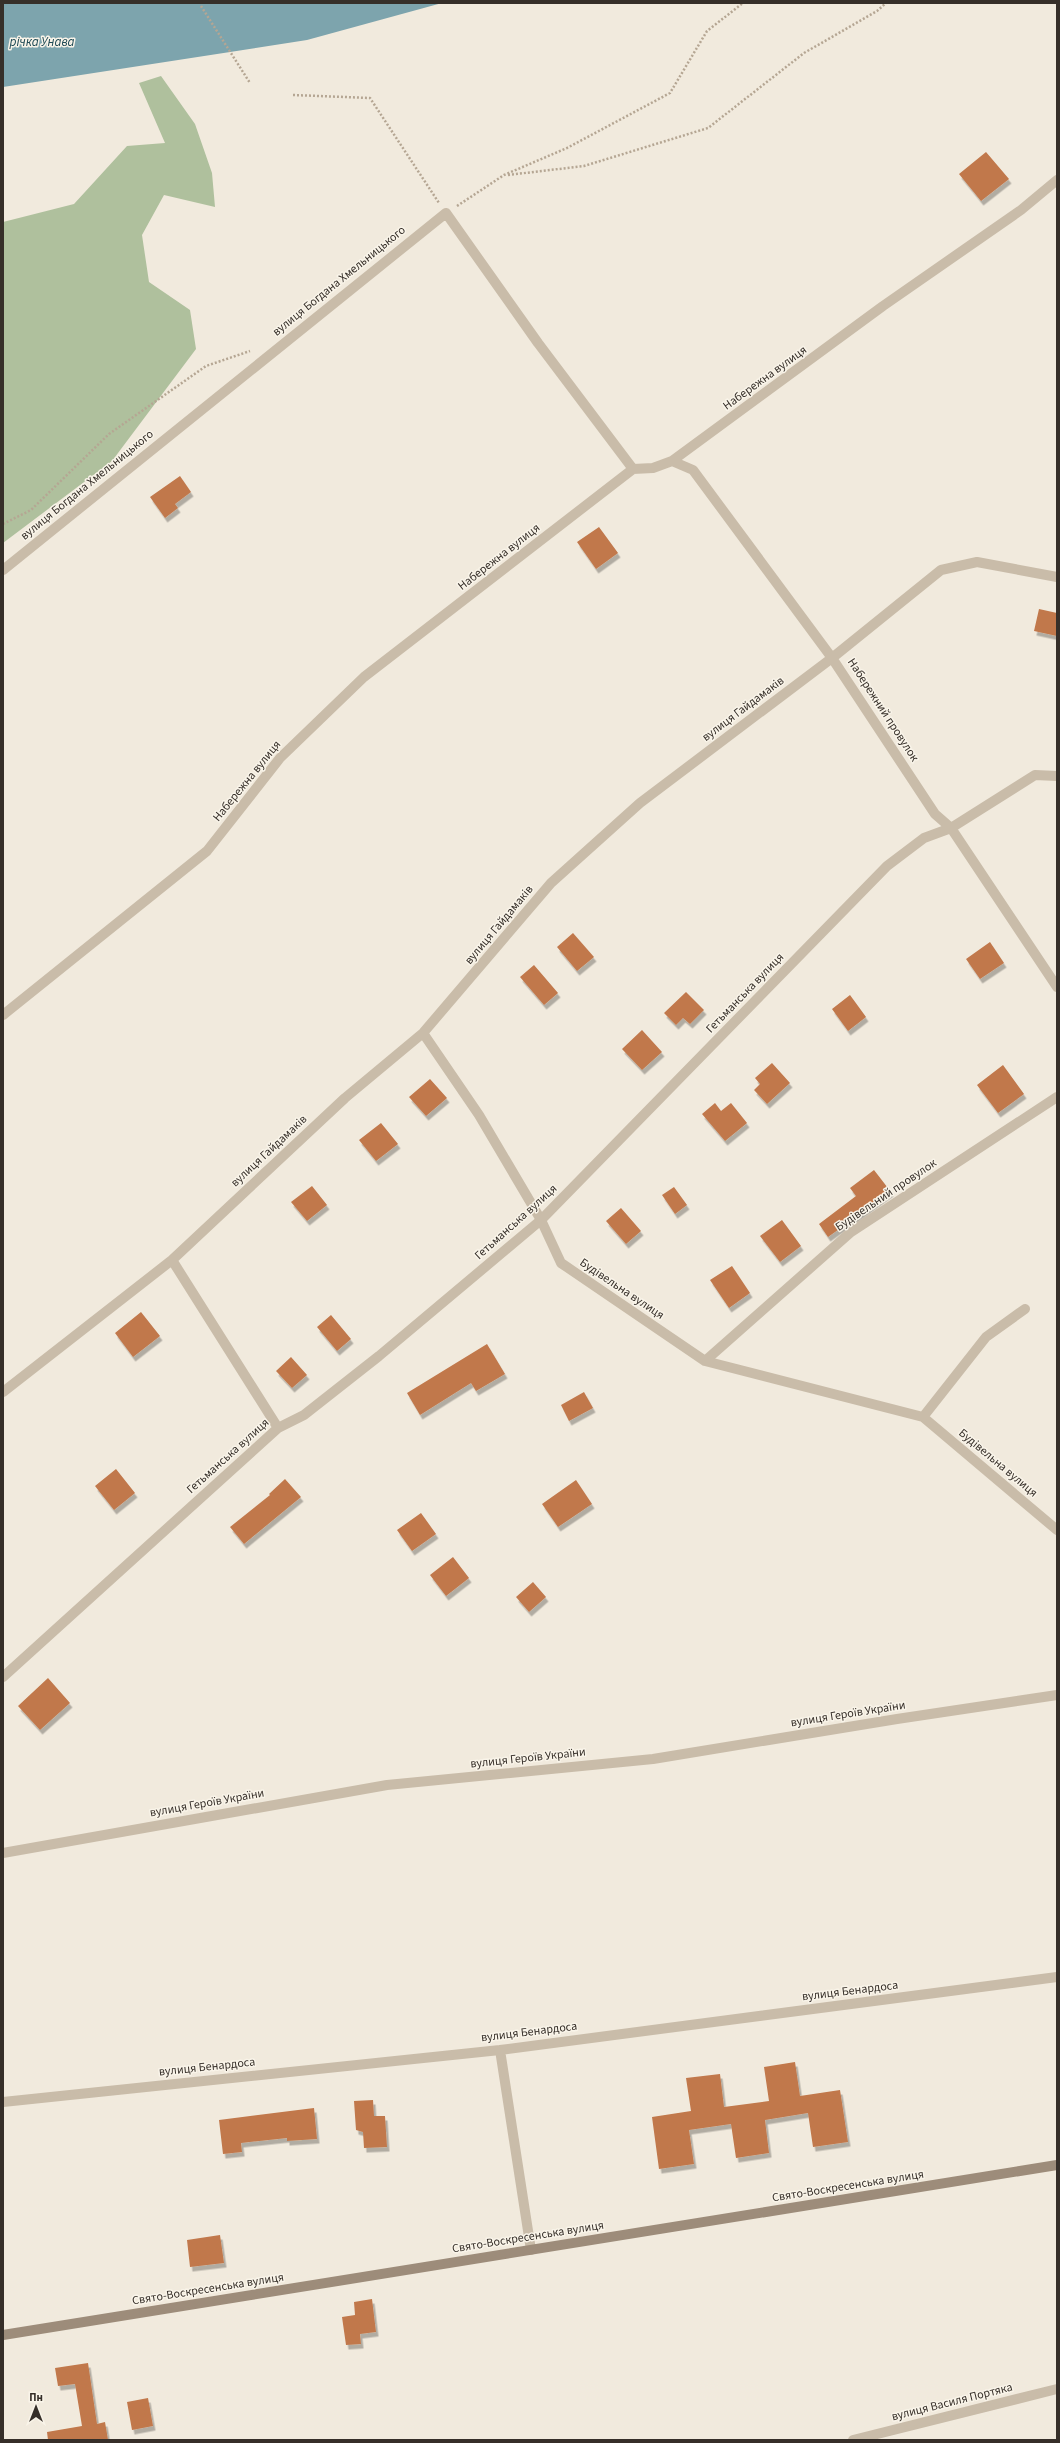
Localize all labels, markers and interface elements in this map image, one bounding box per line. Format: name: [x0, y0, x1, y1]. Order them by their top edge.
water label: річка Унава: [8, 33, 75, 51]
street label: вулиця Богдана Хмельницького: [269, 222, 409, 340]
street label: Набережна вулиця: [720, 342, 810, 414]
street label: вулиця Богдана Хмельницького: [17, 426, 157, 544]
street label: Набережна вулиця: [454, 520, 544, 594]
street label: Набережний провулок: [843, 655, 923, 765]
street label: вулиця Гайдамаків: [698, 672, 788, 746]
street label: Набережна вулиця: [209, 737, 285, 825]
street label: вулиця Гайдамаків: [461, 882, 537, 968]
street label: Гетьманська вулиця: [702, 949, 788, 1037]
street label: вулиця Гайдамаків: [227, 1111, 311, 1191]
street label: Будівельний провулок: [832, 1155, 940, 1235]
street label: Гетьманська вулиця: [471, 1180, 561, 1264]
street label: Будівельна вулиця: [576, 1254, 668, 1324]
street label: Гетьманська вулиця: [183, 1414, 273, 1498]
street label: Будівельна вулиця: [955, 1425, 1041, 1501]
street label: вулиця Героїв України: [789, 1697, 907, 1731]
street label: вулиця Героїв України: [469, 1743, 587, 1773]
street label: вулиця Героїв України: [148, 1785, 266, 1821]
street label: вулиця Бенардоса: [801, 1977, 899, 2005]
street label: вулиця Бенардоса: [480, 2018, 578, 2046]
street label: вулиця Бенардоса: [158, 2053, 256, 2081]
street label: Свято-Воскресенська вулиця: [771, 2166, 925, 2206]
street label: Свято-Воскресенська вулиця: [451, 2217, 605, 2257]
street label: Свято-Воскресенська вулиця: [131, 2269, 285, 2309]
street label: вулиця Василя Портяка: [890, 2379, 1014, 2425]
north arrow: [16, 2387, 56, 2427]
text: Пн: [29, 2390, 43, 2405]

